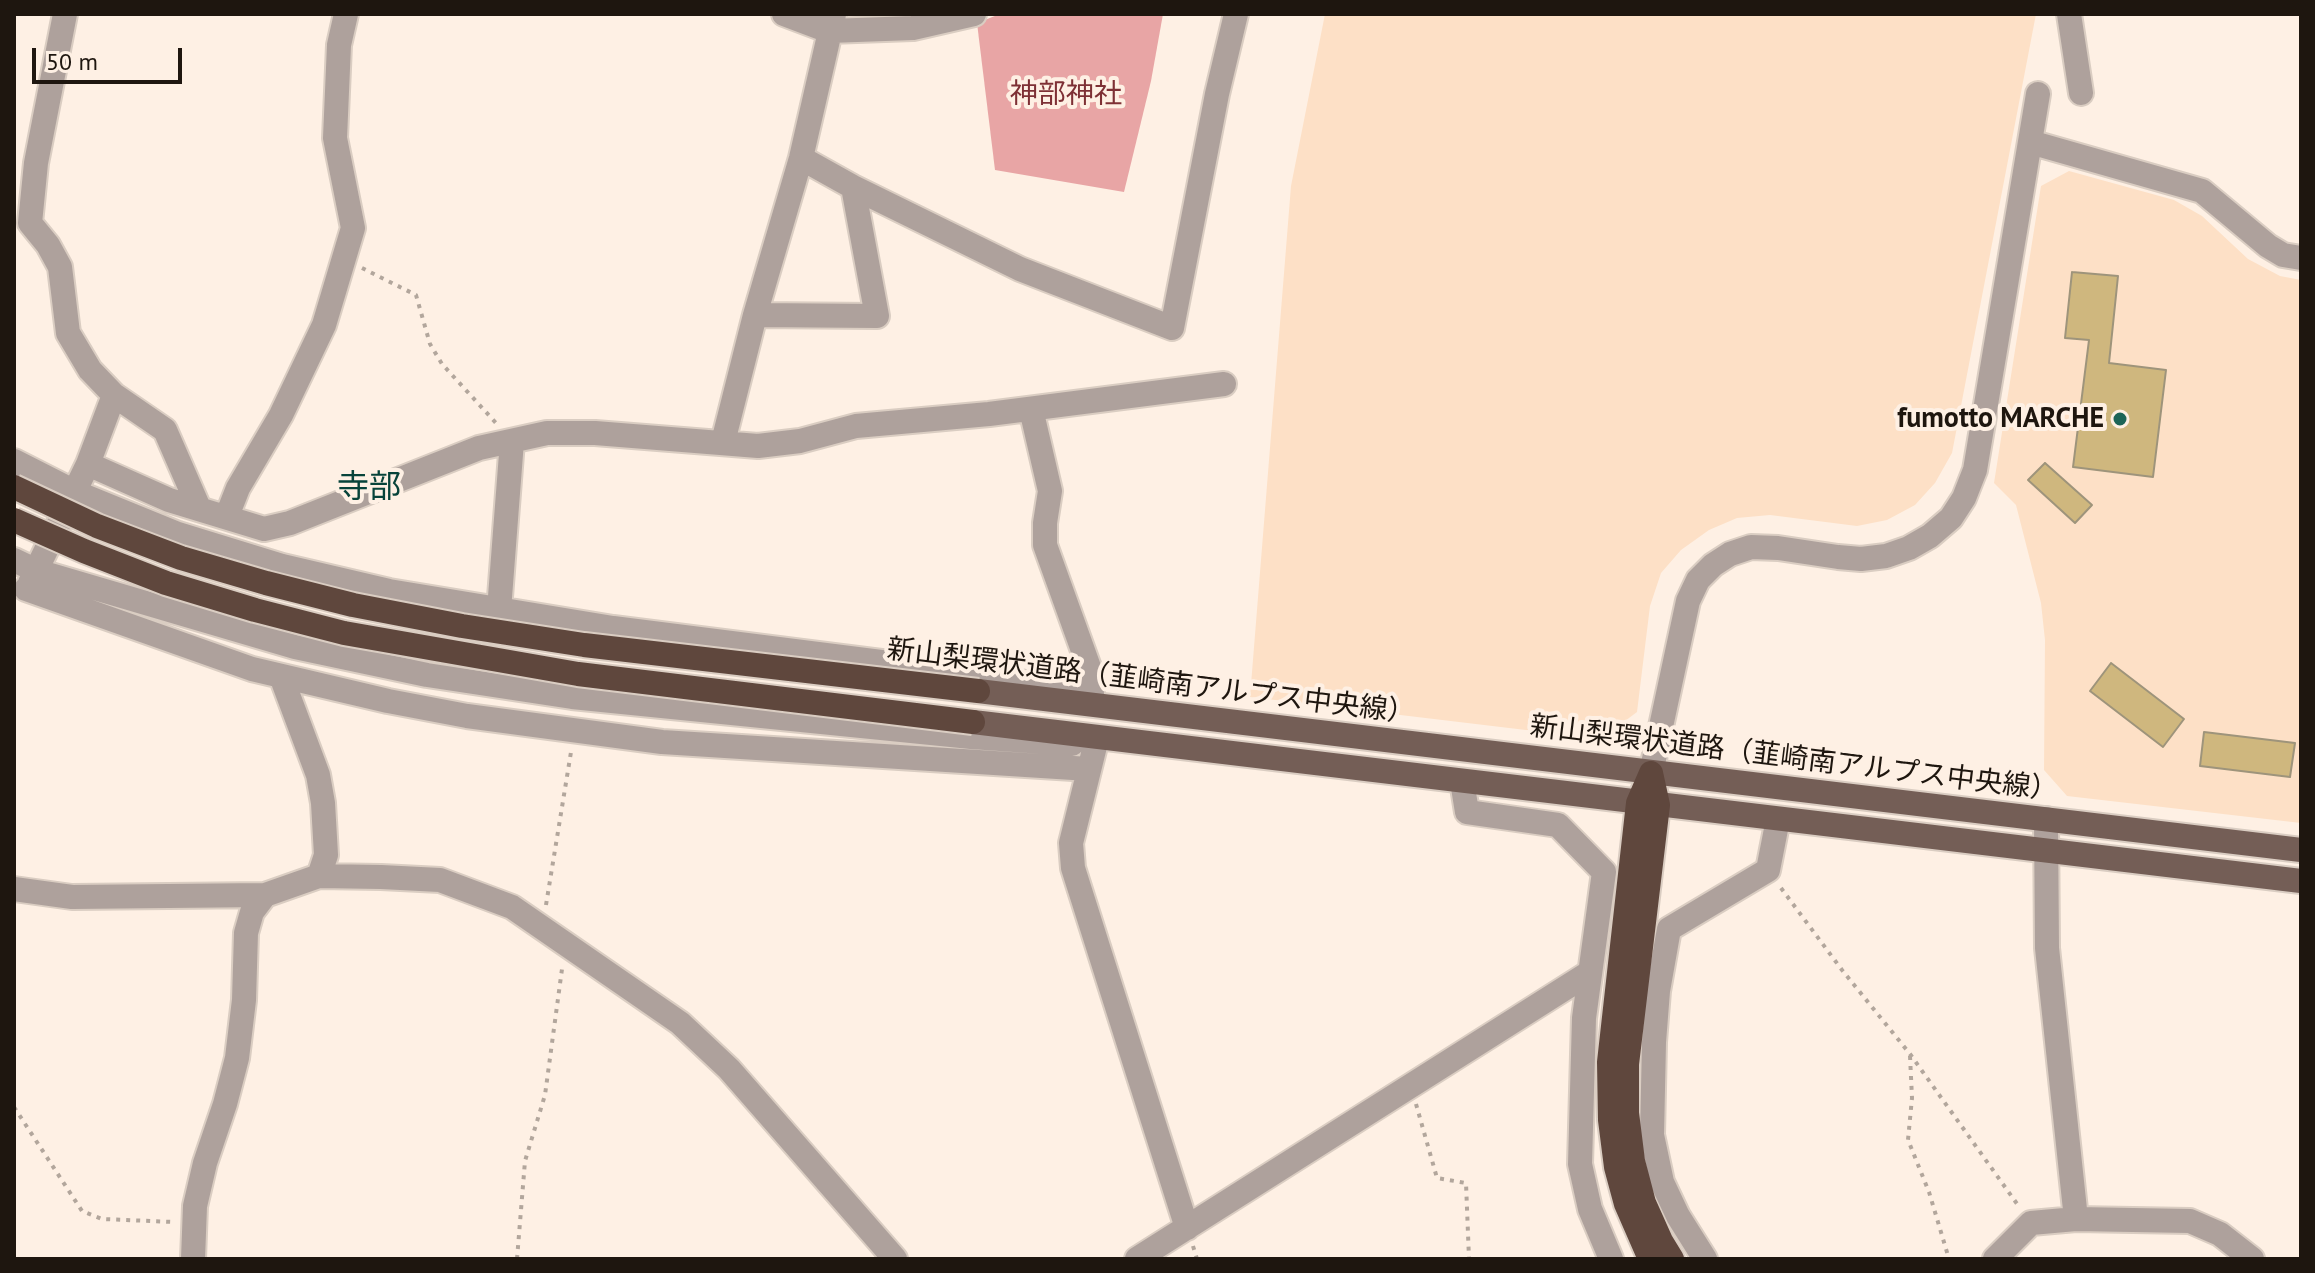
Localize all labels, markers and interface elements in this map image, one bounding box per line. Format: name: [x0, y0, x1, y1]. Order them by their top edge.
scale bar: [36, 32, 186, 82]
text: 50 m: [46, 46, 98, 77]
park label: 神部神社: [1010, 78, 1122, 112]
place label: fumotto MARCHE: [1897, 402, 2104, 436]
marker: fumotto MARCHE: [2111, 410, 2129, 428]
district label: 寺部: [337, 469, 401, 507]
street label: 新山梨環状道路（韮崎南アルプス中央線）: [885, 633, 1417, 731]
street label: 新山梨環状道路（韮崎南アルプス中央線）: [1528, 710, 2060, 808]

